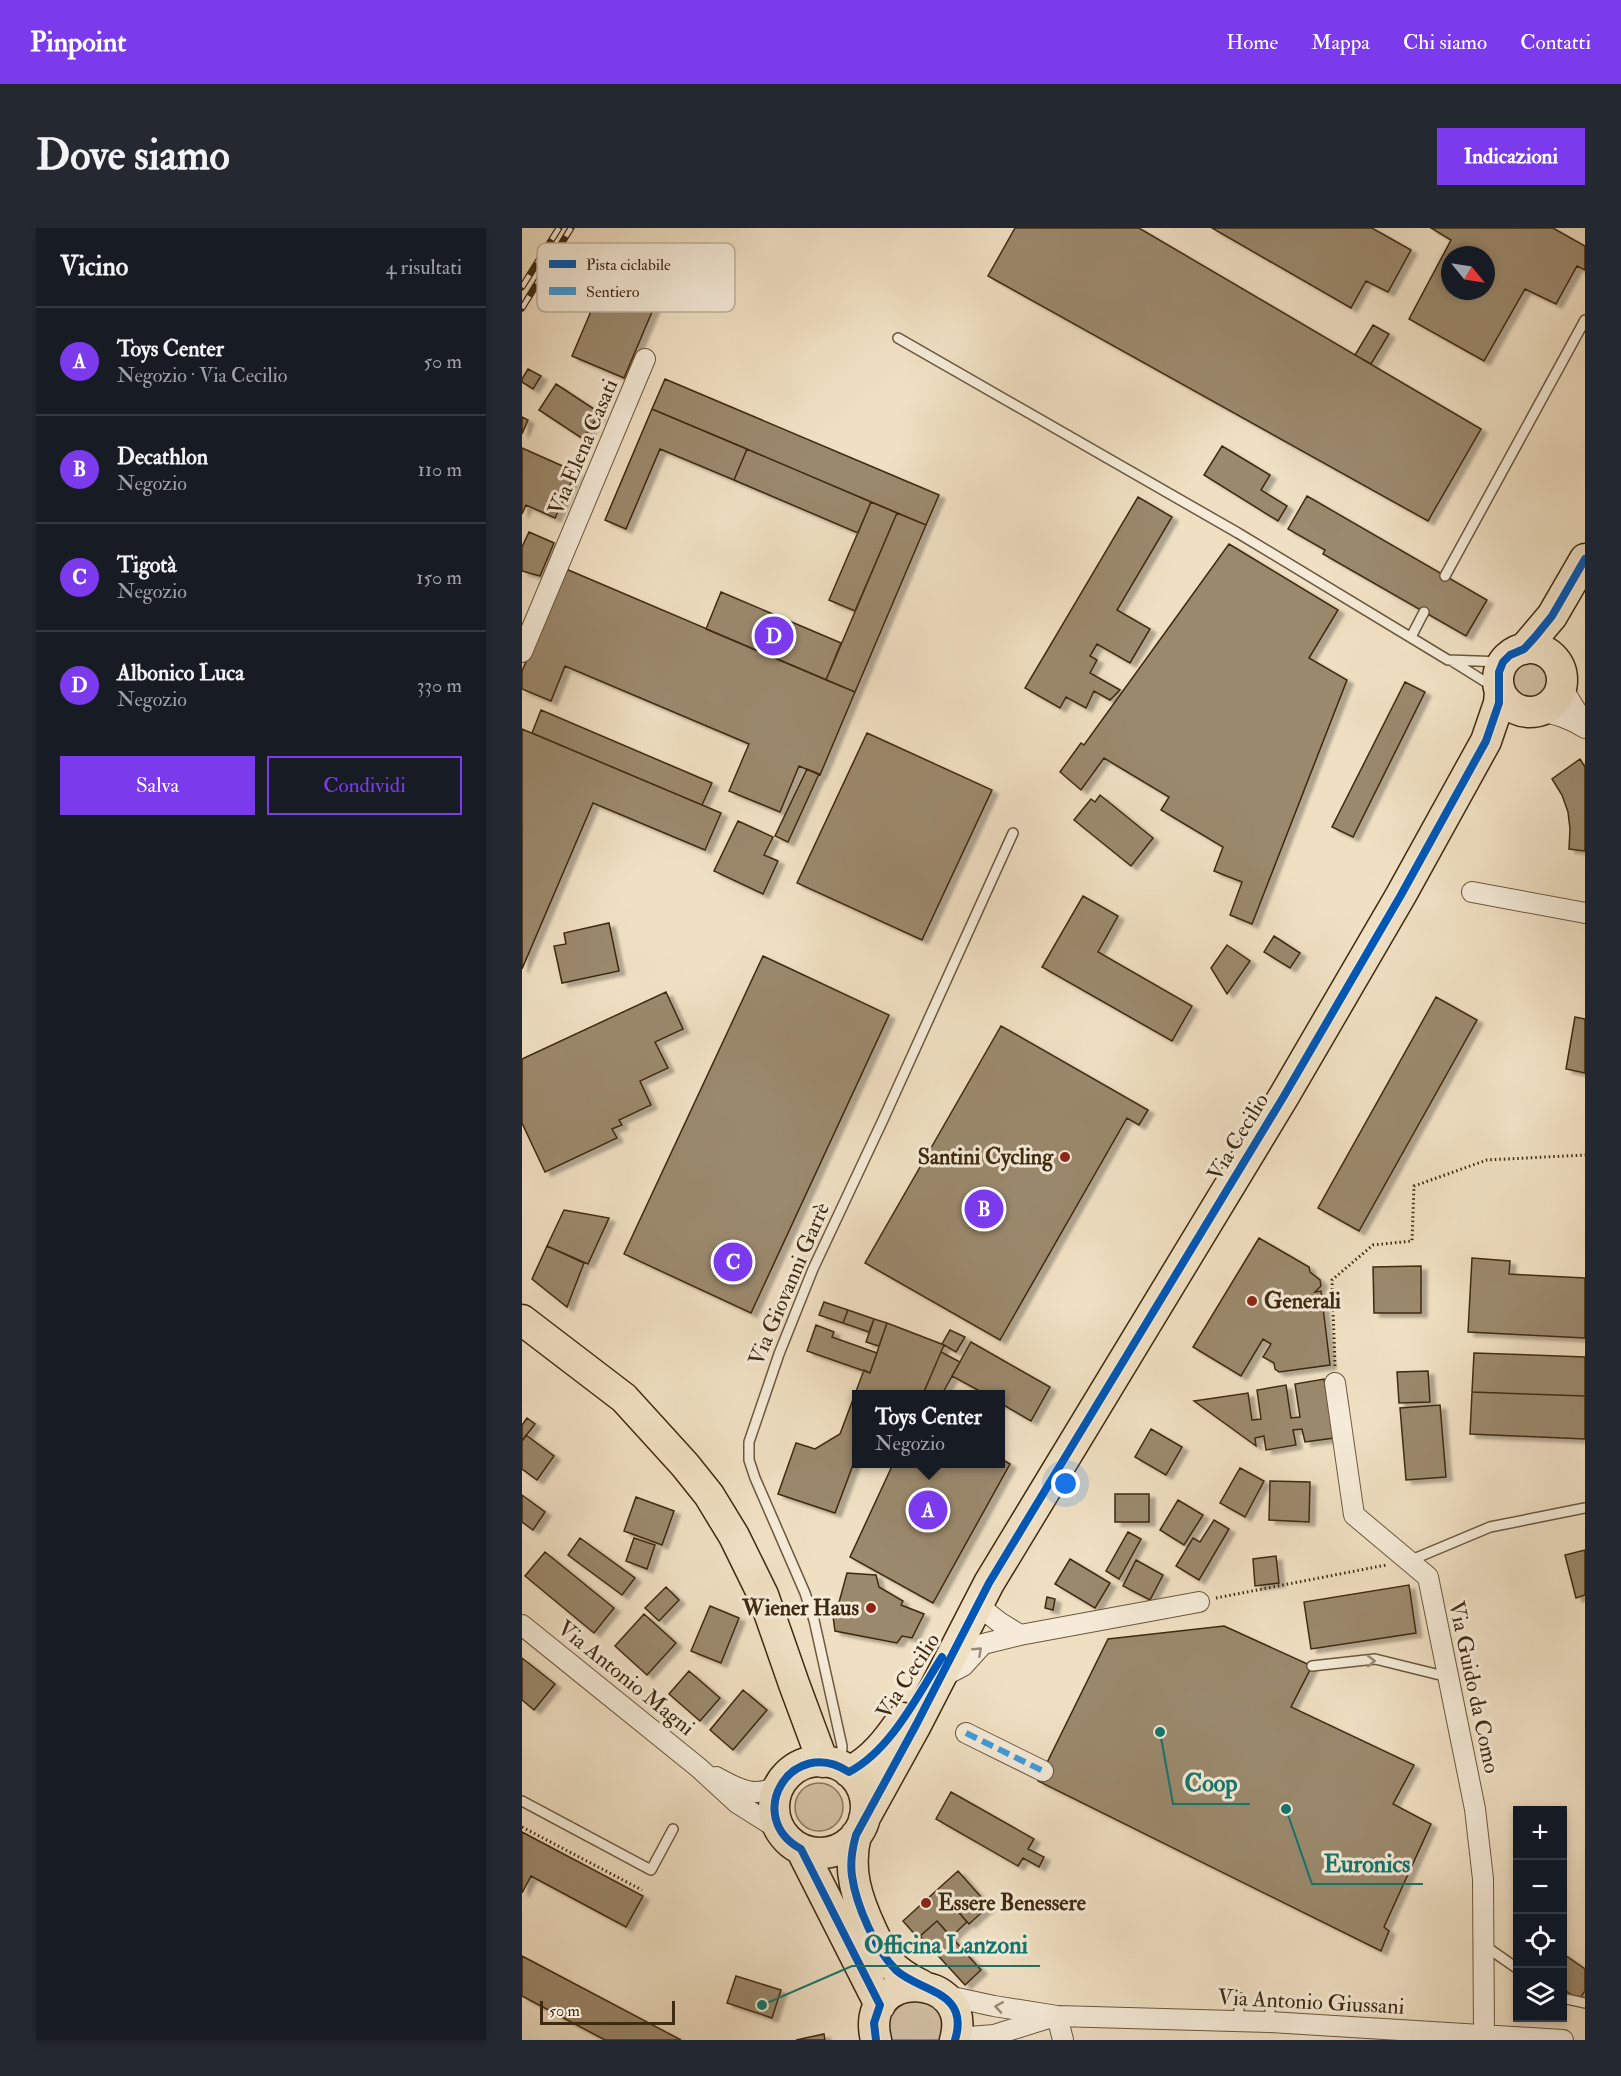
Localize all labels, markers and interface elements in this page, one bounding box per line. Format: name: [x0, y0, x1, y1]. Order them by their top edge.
text: Pinpoint: [30, 25, 126, 60]
text: Home: [1226, 29, 1278, 56]
text: Mappa: [1311, 29, 1370, 56]
text: Chi siamo: [1403, 29, 1487, 56]
text: Contatti: [1520, 29, 1591, 56]
button: Indicazioni: [1437, 128, 1585, 185]
text: Dove siamo: [36, 130, 230, 182]
legend: [537, 243, 735, 312]
north arrow: [1441, 246, 1495, 300]
text: Vicino: [60, 251, 128, 283]
text: 4 risultati: [386, 255, 462, 280]
text: Pista ciclabile: [586, 255, 671, 275]
text: Sentiero: [586, 282, 640, 302]
text: Toys Center: [117, 335, 224, 363]
text: A: [73, 349, 86, 374]
text: 50 m: [423, 349, 462, 374]
text: Negozio · Via Cecilio: [117, 363, 287, 388]
street label: Via Elena Casati: [542, 375, 624, 519]
text: Decathlon: [117, 443, 208, 471]
text: B: [73, 457, 86, 482]
text: 110 m: [418, 457, 462, 482]
text: Negozio: [117, 471, 187, 496]
text: Tigotà: [117, 551, 177, 579]
text: C: [72, 565, 87, 590]
text: 150 m: [416, 565, 462, 590]
text: Negozio: [117, 579, 187, 604]
pin: D: [754, 614, 794, 658]
text: Albonico Luca: [117, 659, 244, 687]
text: D: [71, 673, 88, 698]
text: 330 m: [417, 673, 462, 698]
text: Negozio: [117, 687, 187, 712]
button: Salva: [60, 756, 255, 815]
button: Condividi: [267, 756, 462, 815]
street label: Via Cecilio: [1201, 1088, 1275, 1186]
place label: Santini Cycling: [918, 1143, 1054, 1172]
marker: Santini Cycling: [1058, 1150, 1072, 1164]
pin: B: [964, 1186, 1004, 1232]
street label: Via Giovanni Garrè: [742, 1198, 836, 1370]
pin: C: [714, 1240, 752, 1284]
place label: Generali: [1264, 1287, 1341, 1315]
marker: Generali: [1245, 1294, 1259, 1308]
popup: [852, 1390, 1005, 1468]
text: Toys Center: [875, 1403, 982, 1431]
text: Negozio: [875, 1431, 945, 1456]
your location: [1051, 1469, 1080, 1498]
pin: A: [908, 1488, 948, 1532]
place label: Wiener Haus: [741, 1594, 859, 1622]
street label: Via Guido da Como: [1442, 1598, 1506, 1776]
marker: Wiener Haus: [864, 1601, 878, 1615]
street label: Via Antonio Magni: [552, 1614, 700, 1742]
street label: Via Cecilio: [870, 1628, 946, 1724]
one-way arrow: [971, 1647, 981, 1658]
one-way arrow: [1366, 1655, 1375, 1667]
callout: Coop: [1173, 1762, 1250, 1804]
text: Coop: [1185, 1768, 1237, 1799]
map controls: [1513, 1806, 1567, 2022]
button: +: [1513, 1806, 1567, 1860]
callout: Euronics: [1312, 1842, 1423, 1884]
text: Euronics: [1324, 1849, 1410, 1880]
button: −: [1513, 1860, 1567, 1914]
place label: Essere Benessere: [938, 1889, 1087, 1917]
marker: Essere Benessere: [919, 1896, 933, 1910]
button: locate: [1513, 1914, 1567, 1968]
callout: Officina Lanzoni: [852, 1924, 1040, 1966]
text: Officina Lanzoni: [864, 1930, 1029, 1961]
button: layers: [1513, 1968, 1567, 2022]
street label: Via Antonio Giussani: [1217, 1983, 1405, 2021]
scale bar: [540, 1998, 675, 2026]
text: 50 m: [549, 2001, 580, 2021]
one-way arrow: [995, 2001, 1004, 2013]

